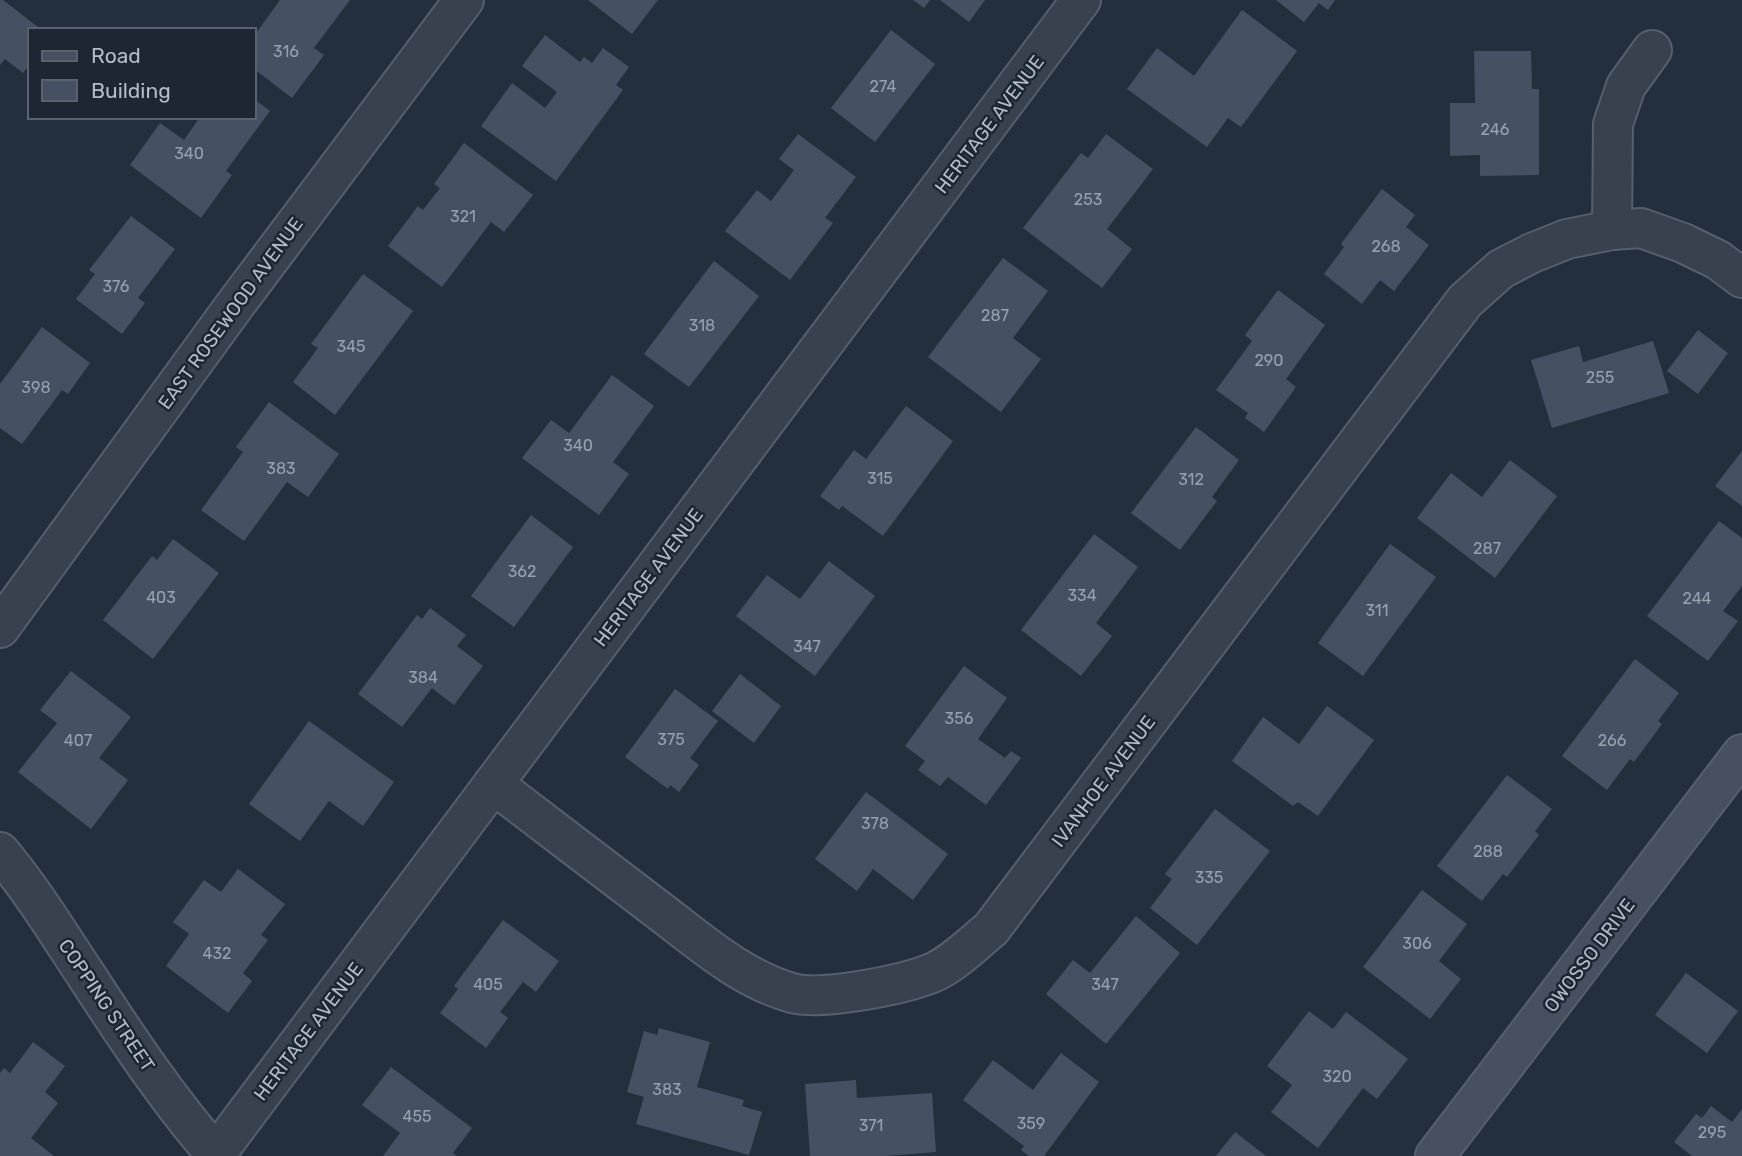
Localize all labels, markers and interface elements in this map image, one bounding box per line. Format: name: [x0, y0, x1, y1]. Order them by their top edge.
legend: [28, 28, 256, 119]
house number: 316: [273, 42, 299, 61]
text: Road: [91, 43, 141, 68]
street label: HERITAGE AVENUE: [930, 51, 1049, 198]
house number: 274: [870, 77, 897, 96]
text: Building: [91, 78, 171, 103]
house number: 246: [1481, 120, 1510, 139]
house number: 340: [174, 144, 204, 163]
house number: 253: [1074, 190, 1102, 209]
house number: 321: [450, 207, 476, 226]
street label: EAST ROSEWOOD AVENUE: [153, 213, 308, 414]
house number: 268: [1371, 237, 1401, 256]
house number: 376: [103, 277, 130, 296]
house number: 287: [981, 306, 1009, 325]
house number: 318: [689, 316, 715, 335]
house number: 345: [336, 337, 366, 356]
house number: 290: [1254, 351, 1284, 370]
house number: 255: [1586, 368, 1614, 387]
house number: 398: [21, 378, 51, 397]
house number: 340: [563, 436, 593, 455]
house number: 383: [266, 459, 296, 478]
house number: 315: [867, 469, 893, 488]
house number: 312: [1178, 470, 1204, 489]
street label: HERITAGE AVENUE: [589, 504, 708, 651]
house number: 287: [1473, 539, 1501, 558]
house number: 362: [508, 562, 536, 581]
house number: 334: [1067, 586, 1097, 605]
house number: 403: [146, 588, 176, 607]
house number: 244: [1682, 589, 1712, 608]
house number: 311: [1365, 601, 1389, 620]
house number: 347: [793, 637, 821, 656]
house number: 384: [408, 668, 438, 687]
house number: 356: [945, 709, 974, 728]
street label: IVANHOE AVENUE: [1047, 711, 1160, 852]
house number: 375: [657, 730, 685, 749]
house number: 407: [64, 731, 92, 750]
house number: 266: [1598, 731, 1627, 750]
house number: 378: [861, 814, 889, 833]
house number: 288: [1473, 842, 1503, 861]
house number: 335: [1195, 868, 1223, 887]
street label: OWOSSO DRIVE: [1539, 894, 1640, 1017]
house number: 306: [1402, 934, 1432, 953]
street label: COPPING STREET: [54, 935, 159, 1076]
house number: 432: [203, 944, 231, 963]
street label: HERITAGE AVENUE: [249, 958, 368, 1105]
house number: 405: [473, 975, 503, 994]
house number: 347: [1091, 975, 1119, 994]
house number: 320: [1322, 1067, 1352, 1086]
house number: 383: [652, 1080, 682, 1099]
house number: 455: [403, 1107, 431, 1126]
house number: 359: [1017, 1114, 1045, 1133]
house number: 371: [859, 1116, 883, 1135]
house number: 295: [1698, 1123, 1726, 1142]

